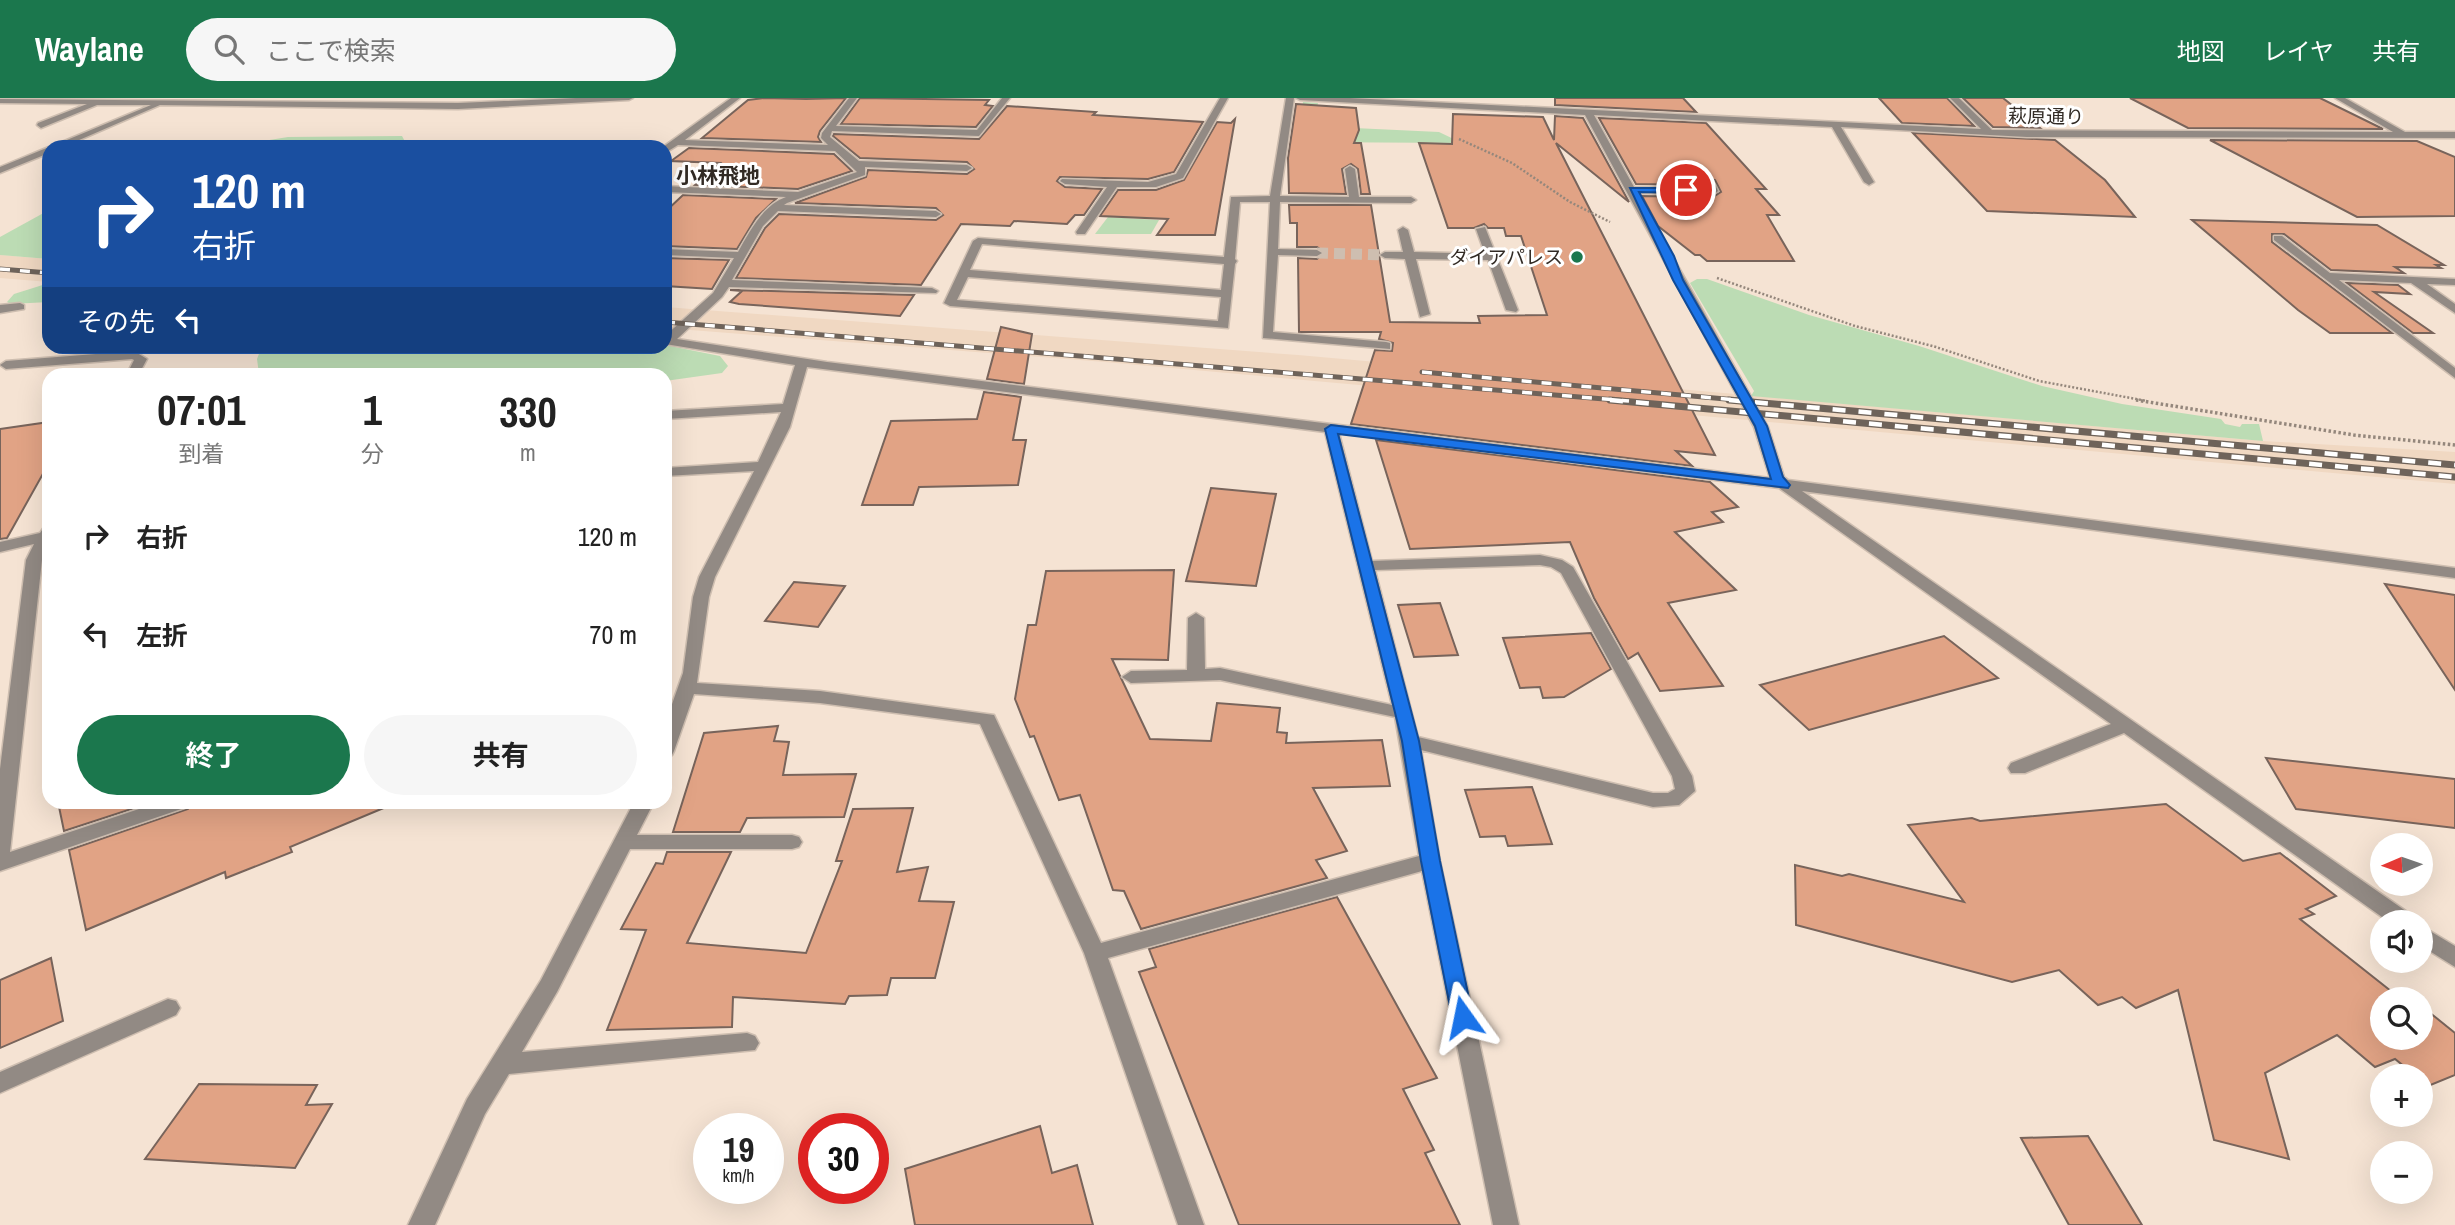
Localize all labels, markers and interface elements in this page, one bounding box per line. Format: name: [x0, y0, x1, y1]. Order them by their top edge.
search box: [186, 18, 676, 81]
text: Waylane: [35, 27, 144, 71]
icon: search: [210, 30, 248, 68]
text: ここで検索: [266, 33, 396, 68]
text: 地図: [2177, 35, 2225, 67]
text: レイヤ: [2263, 35, 2334, 67]
text: 共有: [2372, 35, 2420, 67]
street label: 萩原通り: [2008, 102, 2084, 130]
text: 120 m: [192, 157, 306, 223]
pin: [1656, 160, 1716, 220]
district label: 小林飛地: [676, 161, 760, 190]
icon: right: [77, 168, 168, 259]
icon: arrive: [1667, 171, 1705, 209]
text: 右折: [192, 224, 256, 267]
place label: ダイアパレス: [1449, 244, 1563, 270]
marker: ダイアパレス: [1569, 249, 1585, 265]
icon: left: [169, 301, 207, 339]
text: その先: [77, 304, 155, 339]
text: 07:01: [157, 382, 245, 438]
text: 1: [363, 382, 382, 438]
text: 330: [499, 384, 557, 440]
text: m: [520, 437, 536, 468]
text: 到着: [178, 438, 224, 469]
text: 分: [361, 438, 384, 469]
icon: right: [77, 517, 115, 555]
text: 120 m: [578, 519, 637, 554]
text: 右折: [136, 520, 188, 555]
icon: left: [77, 615, 115, 653]
text: 70 m: [590, 617, 637, 652]
text: 左折: [136, 618, 188, 653]
button: 終了: [77, 715, 350, 795]
button: 共有: [364, 715, 637, 795]
north arrow: [2370, 833, 2432, 896]
map controls: [2370, 833, 2433, 1204]
button: sound: [2370, 910, 2433, 973]
position arrow: [1426, 980, 1500, 1054]
button: search: [2370, 987, 2433, 1050]
button: +: [2370, 1064, 2433, 1127]
speed limit sign: 30: [798, 1113, 889, 1204]
text: 19: [723, 1126, 754, 1173]
button: −: [2370, 1141, 2433, 1204]
text: km/h: [723, 1163, 755, 1188]

